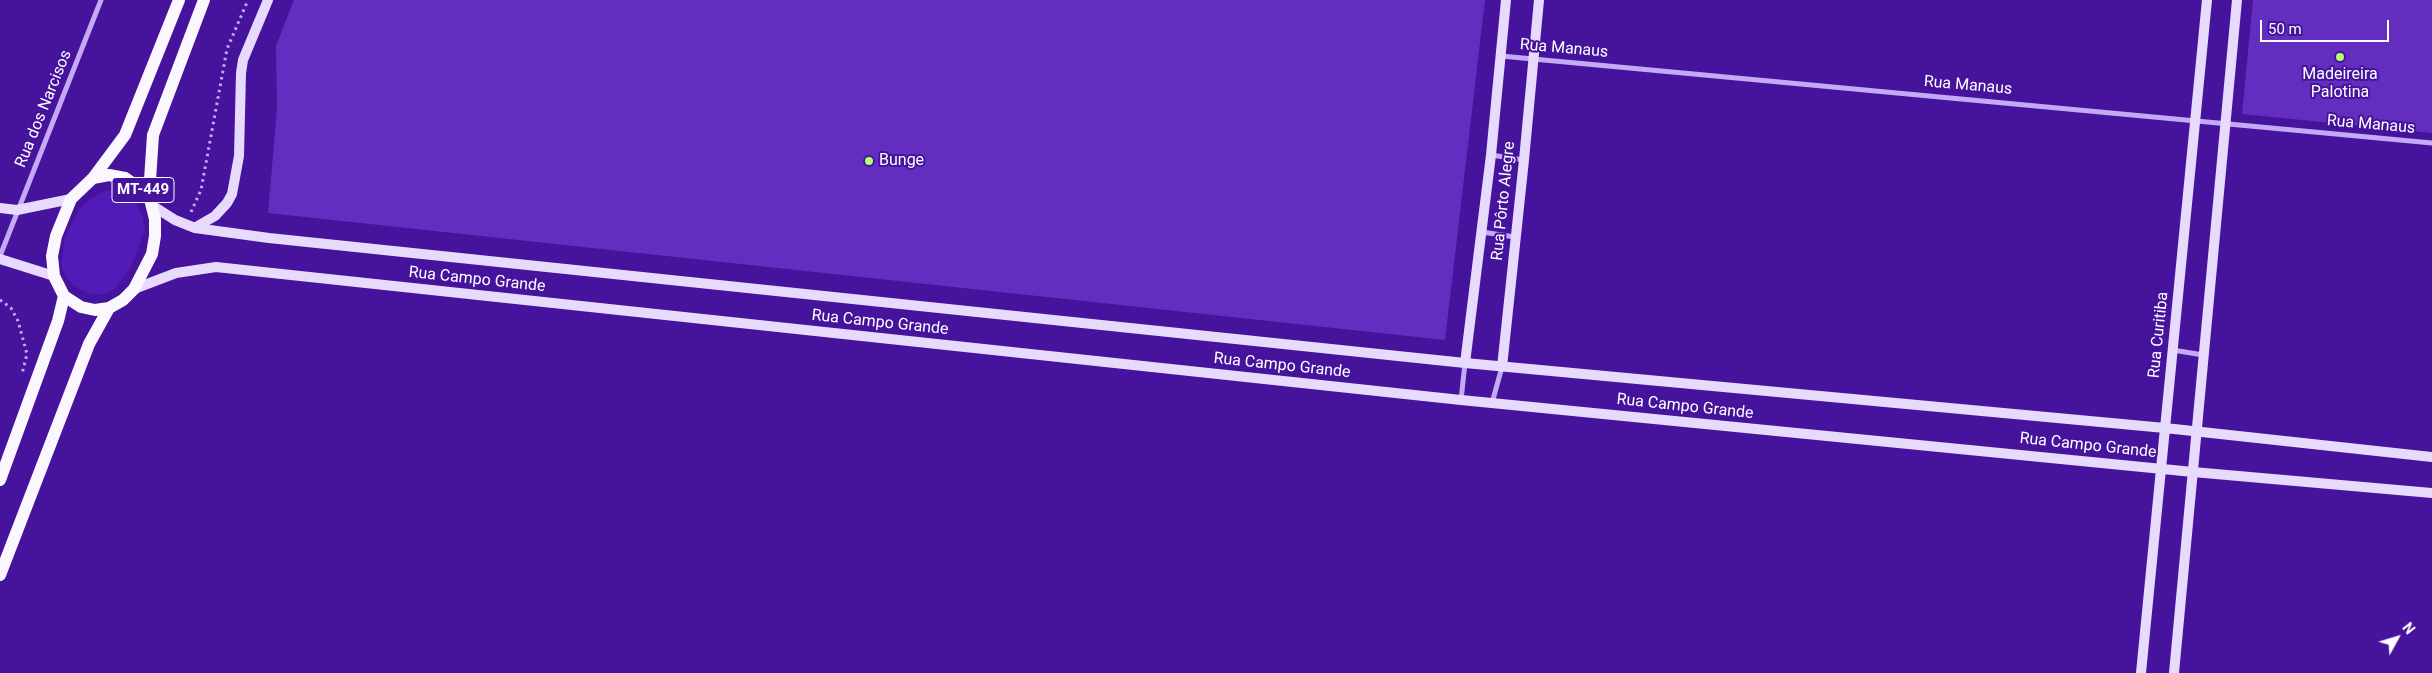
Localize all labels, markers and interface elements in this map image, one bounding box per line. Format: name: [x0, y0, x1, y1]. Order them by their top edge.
scale bar: [2262, 10, 2391, 42]
text: 50 m: [2268, 20, 2302, 38]
street label: Rua Manaus: [1519, 36, 1609, 62]
street label: Rua dos Narcisos: [12, 47, 76, 171]
marker: Madeireira Palotina: [2334, 51, 2346, 63]
place label: Madeireira Palotina: [2302, 65, 2378, 103]
street label: Rua Manaus: [1923, 73, 2013, 99]
street label: Rua Manaus: [2326, 112, 2416, 138]
street label: Rua Pôrto Alegre: [1488, 140, 1520, 262]
place label: Bunge: [879, 151, 924, 171]
marker: Bunge: [863, 155, 875, 167]
road number: MT-449: [112, 178, 174, 202]
street label: Rua Campo Grande: [408, 263, 546, 297]
street label: Rua Curitiba: [2145, 291, 2173, 379]
street label: Rua Campo Grande: [811, 306, 949, 340]
street label: Rua Campo Grande: [1213, 349, 1351, 383]
street label: Rua Campo Grande: [1616, 390, 1754, 424]
street label: Rua Campo Grande: [2019, 429, 2157, 463]
north arrow: [2372, 613, 2422, 663]
text: N: [2399, 620, 2418, 637]

